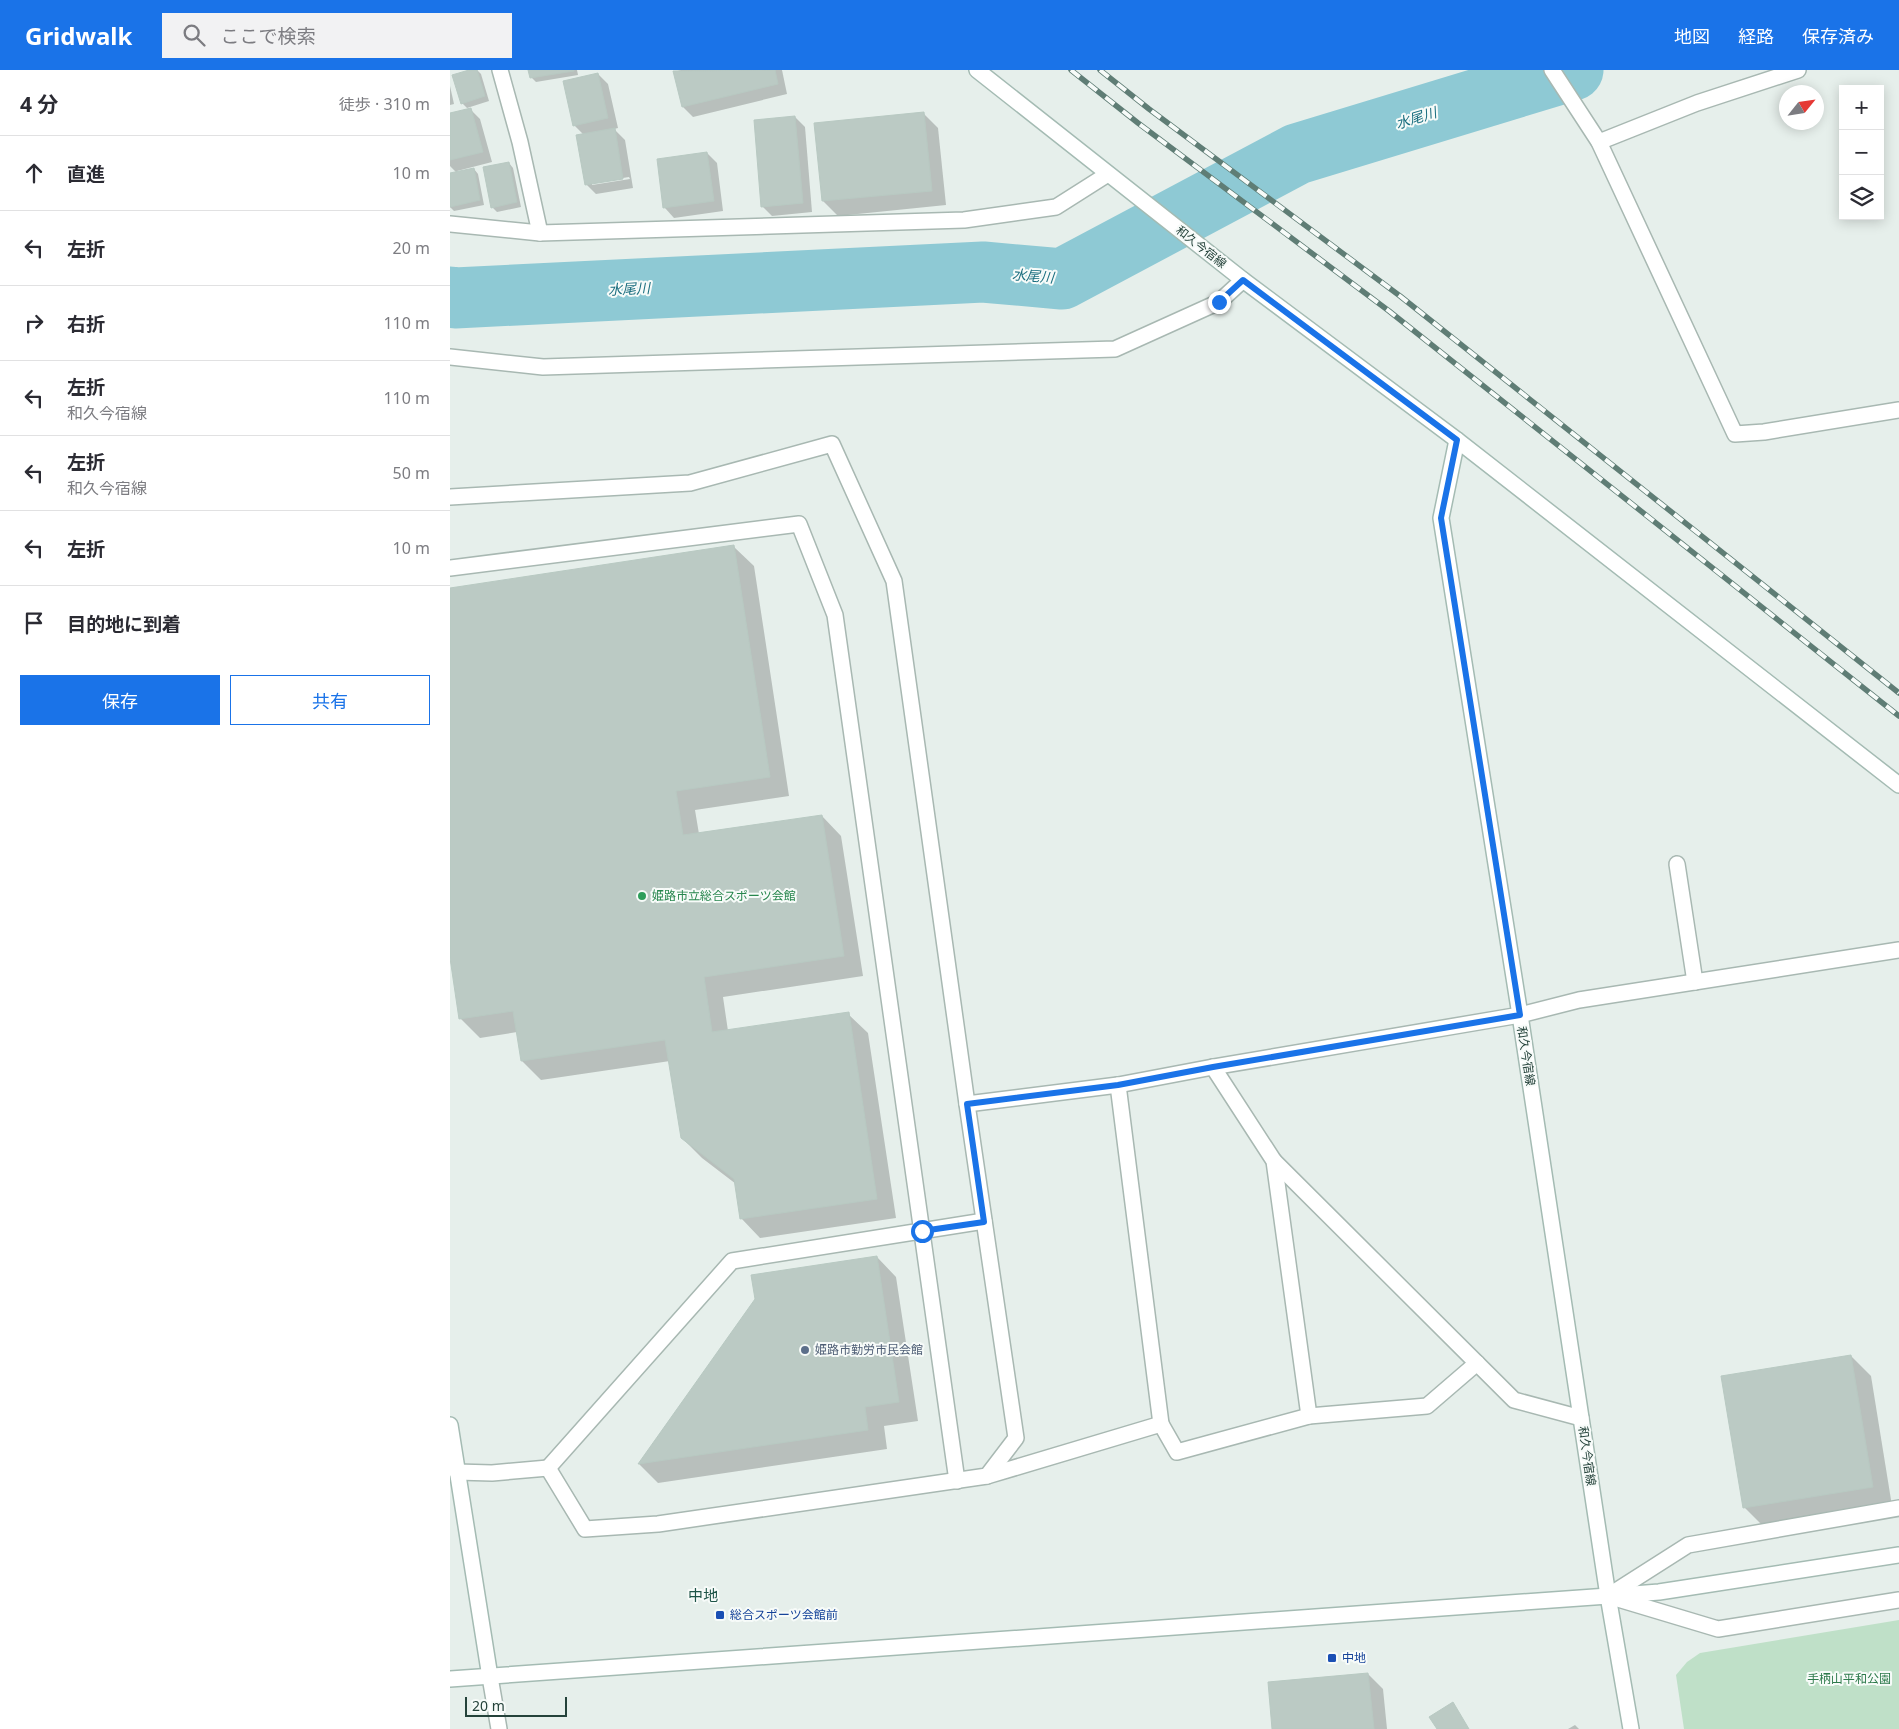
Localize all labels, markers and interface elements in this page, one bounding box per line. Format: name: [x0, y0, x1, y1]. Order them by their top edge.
search box: [162, 13, 512, 58]
text: Gridwalk: [25, 19, 132, 52]
icon: search: [180, 21, 208, 49]
text: ここで検索: [220, 23, 315, 49]
text: 地図: [1674, 24, 1710, 48]
text: 経路: [1738, 24, 1774, 48]
text: 保存済み: [1802, 24, 1874, 48]
north arrow: [1779, 85, 1824, 130]
map controls: [1839, 85, 1884, 220]
button: +: [1839, 85, 1884, 130]
text: 4 分: [20, 90, 58, 118]
text: 徒歩 · 310 m: [339, 93, 430, 115]
water label: 水尾川: [1393, 102, 1441, 133]
button: −: [1839, 130, 1884, 175]
icon: ahead: [20, 159, 48, 187]
text: 直進: [67, 161, 105, 187]
text: 10 m: [393, 162, 430, 184]
button: layers: [1839, 175, 1884, 220]
street label: 和久今宿線: [1172, 221, 1230, 272]
icon: left: [20, 234, 48, 262]
text: 左折: [67, 236, 105, 262]
text: 20 m: [393, 237, 430, 259]
water label: 水尾川: [1011, 264, 1057, 287]
water label: 水尾川: [608, 278, 652, 299]
route end: [1208, 291, 1231, 314]
icon: right: [20, 309, 48, 337]
text: 右折: [67, 311, 105, 337]
text: 110 m: [383, 312, 430, 334]
text: 左折: [67, 374, 105, 400]
icon: left: [20, 384, 48, 412]
text: 110 m: [383, 387, 430, 409]
text: 和久今宿線: [67, 402, 147, 424]
text: 左折: [67, 449, 105, 475]
icon: left: [20, 459, 48, 487]
text: 50 m: [393, 462, 430, 484]
text: 和久今宿線: [67, 477, 147, 499]
icon: left: [20, 534, 48, 562]
text: 左折: [67, 536, 105, 562]
text: 10 m: [393, 537, 430, 559]
icon: arrive: [20, 609, 48, 637]
text: 目的地に到着: [67, 611, 181, 637]
button: 保存: [20, 675, 220, 725]
button: 共有: [230, 675, 430, 725]
place label: 姫路市立総合スポーツ会館: [652, 887, 796, 904]
marker: 姫路市立総合スポーツ会館: [636, 890, 648, 902]
street label: 和久今宿線: [1513, 1025, 1540, 1087]
route start: [911, 1220, 934, 1243]
place label: 姫路市勤労市民会館: [815, 1341, 923, 1358]
marker: 姫路市勤労市民会館: [799, 1344, 811, 1356]
street label: 和久今宿線: [1575, 1425, 1600, 1487]
district label: 中地: [688, 1585, 718, 1605]
place label: 総合スポーツ会館前: [730, 1606, 838, 1623]
marker: 総合スポーツ会館前: [714, 1609, 726, 1621]
place label: 中地: [1342, 1649, 1366, 1666]
marker: 中地: [1326, 1652, 1338, 1664]
park label: 手柄山平和公園: [1807, 1670, 1891, 1687]
scale bar: [465, 1694, 568, 1717]
text: 20 m: [472, 1696, 505, 1715]

